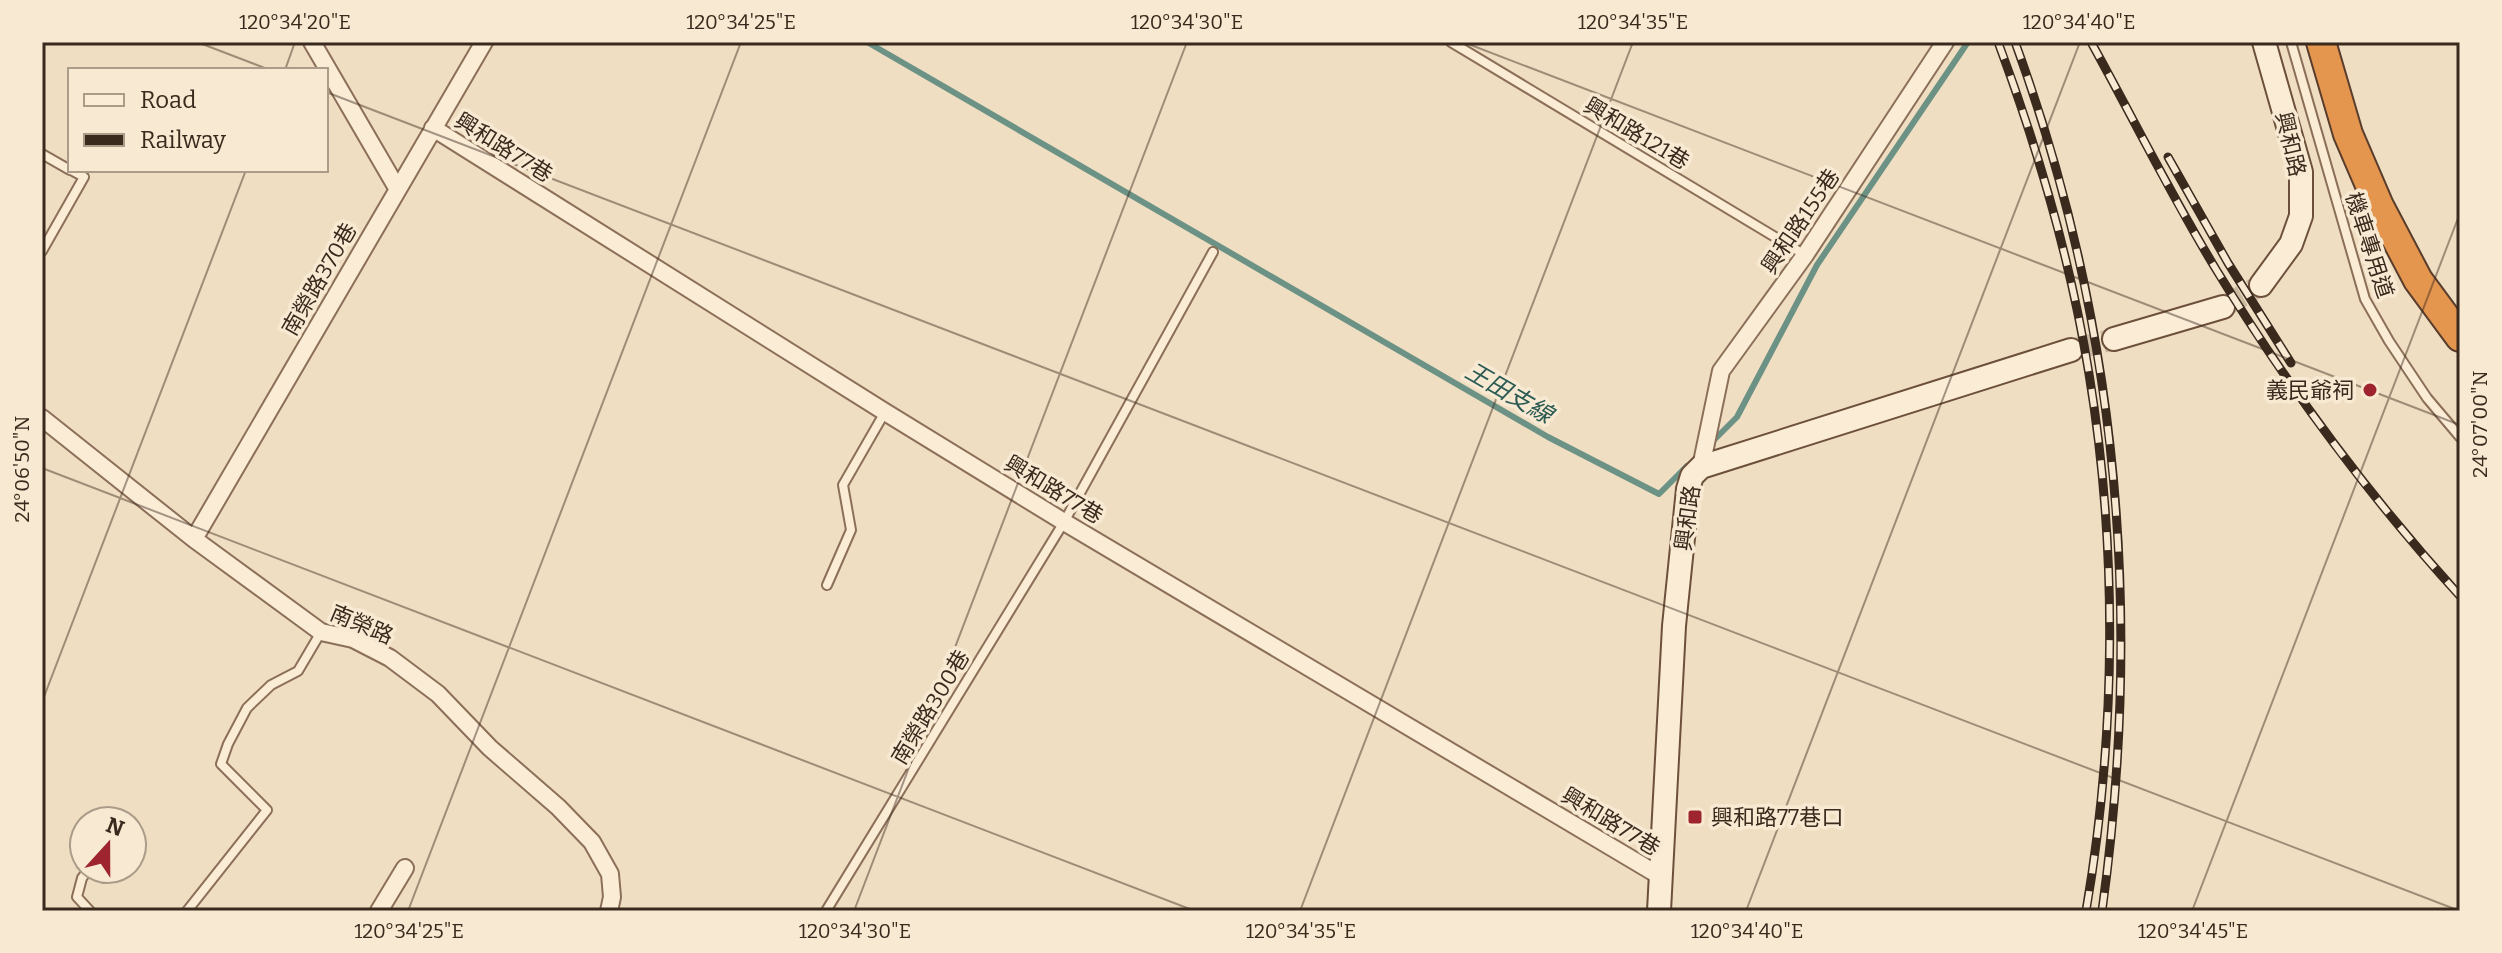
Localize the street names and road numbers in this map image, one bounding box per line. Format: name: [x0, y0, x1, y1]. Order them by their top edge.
street label: 興和路121巷: [1579, 92, 1694, 175]
street label: 興和路77巷: [450, 107, 558, 188]
street label: 興和路: [2270, 109, 2311, 179]
street label: 興和路155巷: [1756, 164, 1845, 279]
street label: 機車專用道: [2340, 189, 2399, 302]
street label: 南榮路370巷: [276, 218, 362, 340]
street label: 興和路77巷: [1000, 449, 1108, 529]
street label: 興和路: [1670, 484, 1705, 553]
street label: 南榮路: [326, 599, 397, 650]
street label: 南榮路300巷: [886, 645, 975, 769]
street label: 興和路77巷: [1557, 781, 1665, 861]

